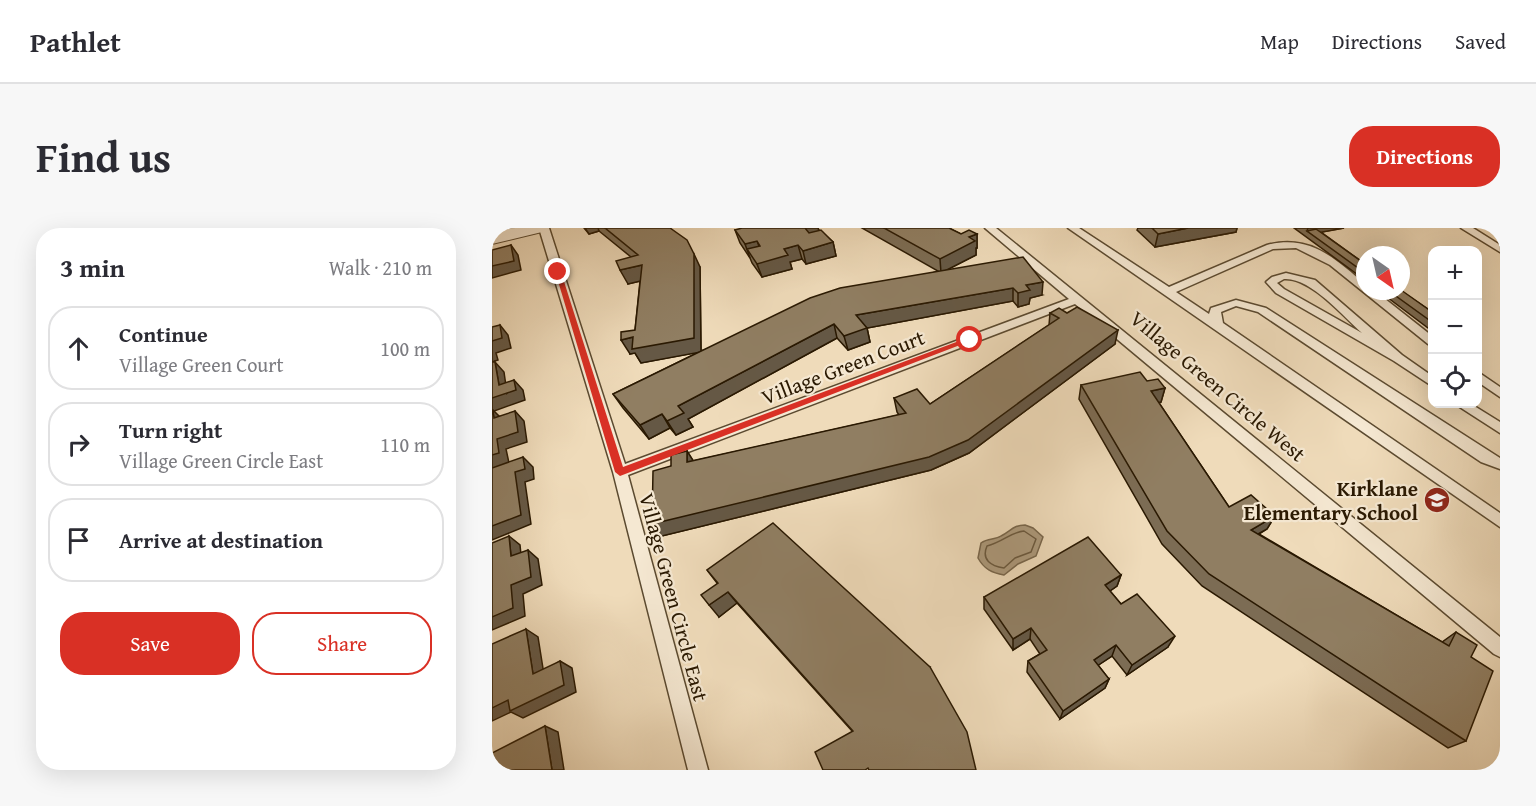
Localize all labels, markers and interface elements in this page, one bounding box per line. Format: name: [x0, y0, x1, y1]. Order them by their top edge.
text: Pathlet: [30, 21, 121, 62]
text: Map: [1260, 26, 1299, 57]
text: Directions: [1332, 26, 1422, 57]
text: Saved: [1455, 26, 1506, 57]
text: Find us: [36, 126, 171, 187]
button: Directions: [1349, 126, 1500, 187]
north arrow: [1356, 246, 1410, 300]
map controls: [1428, 246, 1482, 408]
button: +: [1428, 246, 1482, 300]
text: 3 min: [60, 248, 125, 287]
text: Walk · 210 m: [329, 253, 432, 282]
route end: [544, 258, 570, 284]
button: −: [1428, 300, 1482, 354]
street label: Village Green Circle West: [1123, 303, 1313, 469]
text: Continue: [119, 318, 208, 350]
street label: Village Green Court: [757, 321, 930, 412]
route start: [956, 326, 982, 352]
icon: ahead: [62, 332, 95, 365]
text: 100 m: [380, 334, 430, 363]
text: Village Green Court: [119, 350, 283, 379]
button: locate: [1428, 354, 1482, 408]
text: Turn right: [119, 414, 222, 446]
icon: right: [62, 428, 95, 461]
text: 110 m: [380, 430, 430, 459]
text: Village Green Circle East: [119, 446, 323, 475]
place label: Kirklane Elementary School: [1244, 473, 1418, 528]
school or university icon: Kirklane Elementary School: [1422, 485, 1452, 515]
street label: Village Green Circle East: [631, 489, 717, 705]
icon: arrive: [62, 524, 95, 557]
text: Arrive at destination: [119, 524, 323, 556]
button: Save: [60, 612, 240, 675]
button: Share: [252, 612, 432, 675]

